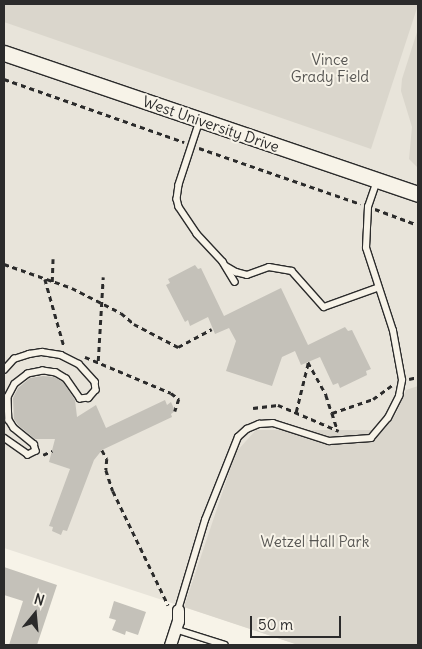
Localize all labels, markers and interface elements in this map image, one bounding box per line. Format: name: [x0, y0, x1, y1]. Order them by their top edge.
park label: Vince Grady Field: [291, 50, 369, 85]
street label: West University Drive: [140, 92, 282, 156]
park label: Wetzel Hall Park: [261, 533, 369, 551]
north arrow: [10, 589, 60, 639]
text: N: [32, 590, 47, 610]
scale bar: [252, 606, 343, 638]
text: 50 m: [258, 615, 293, 634]

